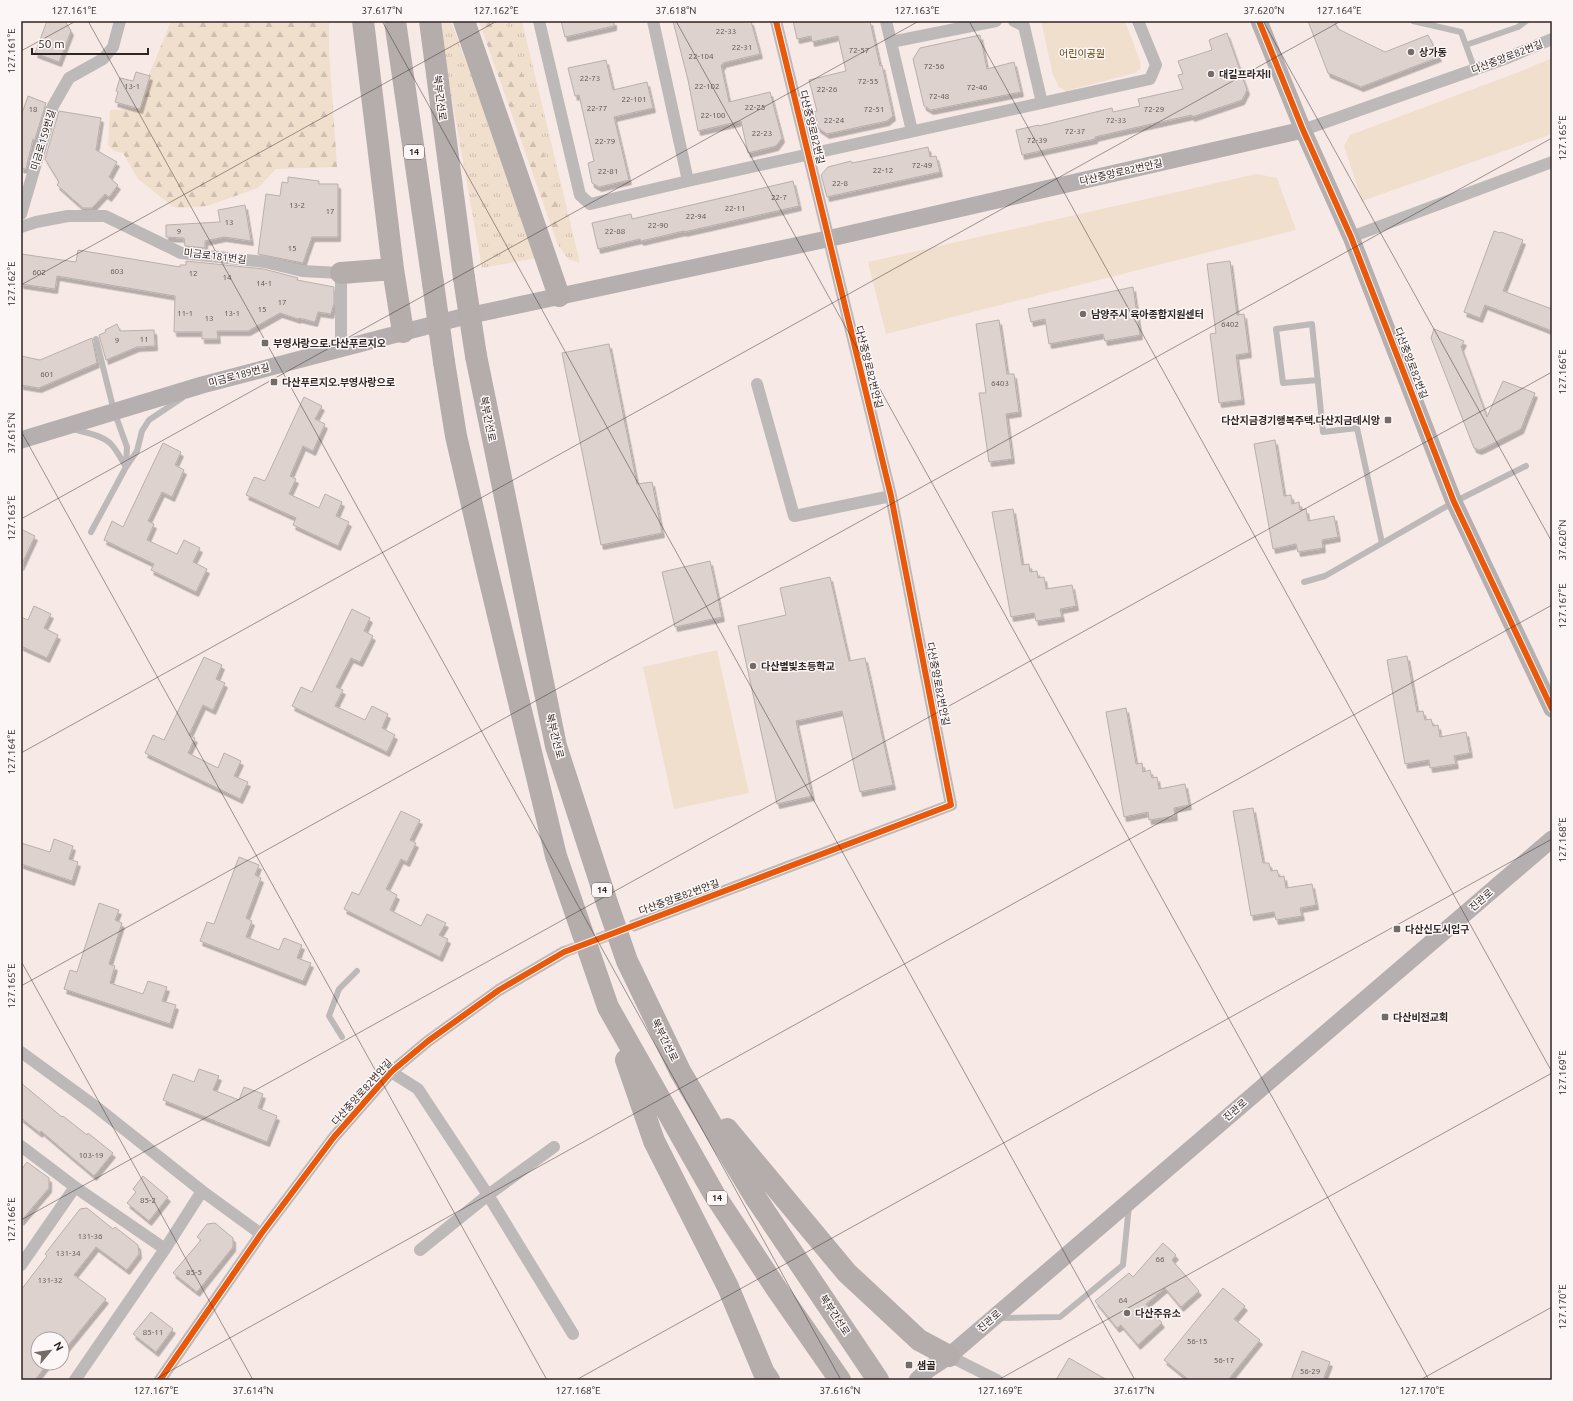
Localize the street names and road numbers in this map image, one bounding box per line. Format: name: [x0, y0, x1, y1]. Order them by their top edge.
street label: 다산중앙로82번길: [1470, 38, 1544, 76]
street label: 북부간선로: [432, 75, 448, 121]
street label: 다산중앙로82번길: [798, 89, 826, 165]
street label: 미금로159번길: [29, 108, 57, 172]
road number: 14: [404, 145, 424, 159]
street label: 다산중앙로82번안길: [1078, 157, 1164, 187]
street label: 미금로181번길: [183, 247, 247, 265]
street label: 다산중앙로82번안길: [853, 324, 885, 410]
street label: 다산중앙로82번길: [1392, 326, 1430, 400]
street label: 미금로189번길: [207, 362, 271, 388]
street label: 북부간선로: [478, 395, 498, 443]
street label: 다산중앙로82번안길: [925, 641, 951, 727]
street label: 북부간선로: [544, 712, 566, 760]
street label: 다산중앙로82번안길: [637, 877, 721, 917]
road number: 14: [592, 883, 612, 897]
street label: 진관로: [1467, 887, 1495, 913]
street label: 북부간선로: [650, 1017, 680, 1063]
street label: 다산중앙로82번안길: [330, 1057, 394, 1127]
street label: 진관로: [1221, 1097, 1249, 1123]
road number: 14: [707, 1191, 727, 1205]
street label: 북부간선로: [818, 1293, 852, 1337]
street label: 진관로: [975, 1308, 1003, 1334]

